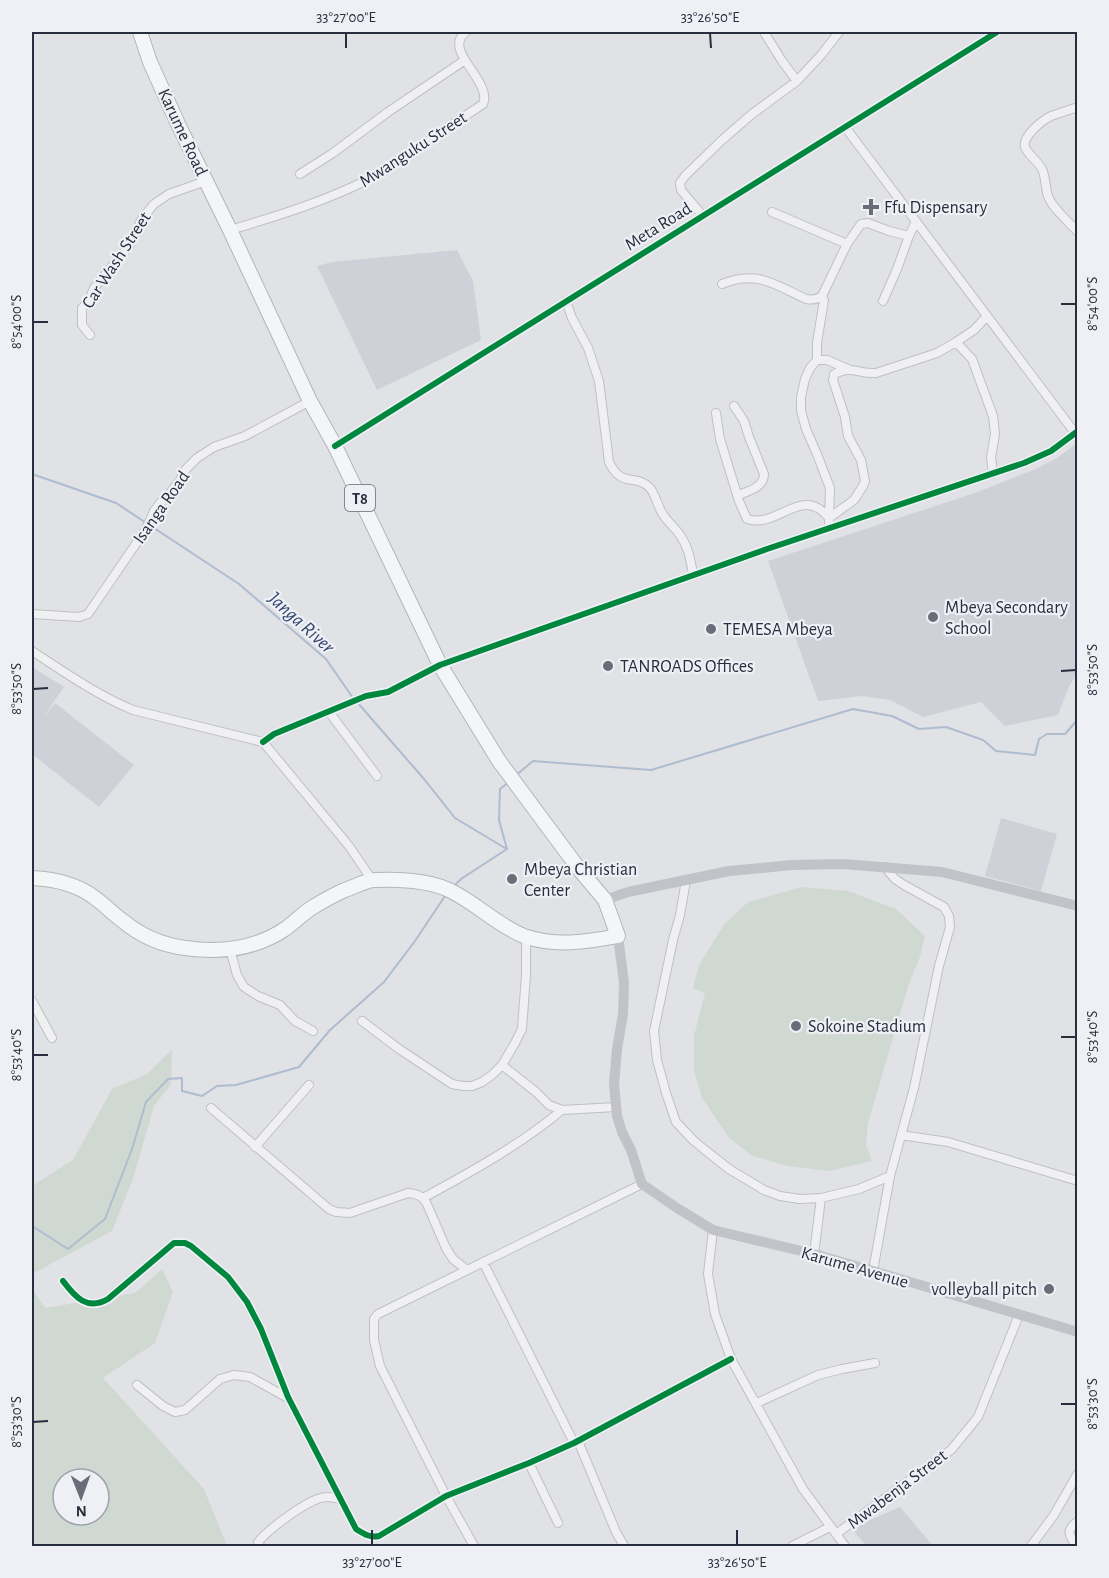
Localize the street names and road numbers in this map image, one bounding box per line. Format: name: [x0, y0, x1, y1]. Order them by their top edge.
street label: Karume Road: [154, 86, 210, 179]
street label: Mwanguku Street: [357, 108, 471, 191]
street label: Meta Road: [622, 199, 695, 254]
street label: Car Wash Street: [79, 209, 155, 312]
street label: Isanga Road: [130, 468, 193, 547]
road number: T8: [345, 485, 375, 511]
street label: Karume Avenue: [799, 1244, 910, 1292]
street label: Mwabenja Street: [845, 1447, 951, 1533]

